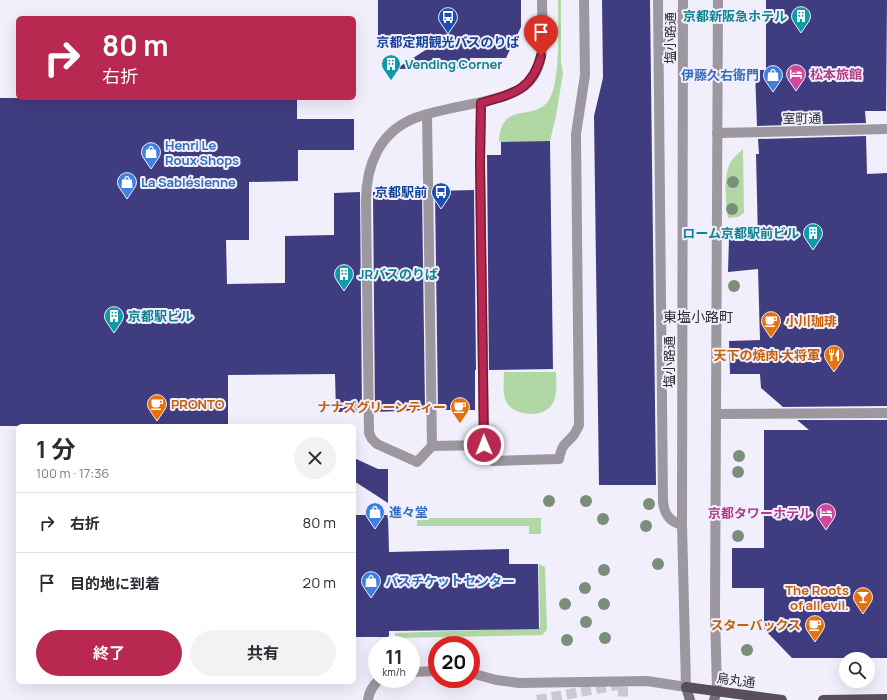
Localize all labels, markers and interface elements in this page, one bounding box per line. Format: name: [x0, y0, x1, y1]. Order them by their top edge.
building icon: 京都新阪急ホテル: [790, 5, 812, 33]
bus stop icon: 京都定期観光バスのりば: [437, 6, 459, 34]
place label: 京都新阪急ホテル: [683, 7, 787, 25]
street label: 塩小路通: [661, 12, 679, 64]
pin: [524, 15, 558, 56]
icon: arrive: [530, 21, 552, 43]
text: 80 m: [102, 26, 168, 64]
icon: right: [36, 32, 88, 84]
place label: 京都定期観光バスのりば: [376, 33, 520, 51]
building icon: Vending Corner: [380, 53, 402, 81]
place label: Vending Corner: [405, 55, 502, 73]
hotel icon: 松本旅館: [785, 63, 807, 91]
text: 右折: [102, 64, 138, 88]
shop icon: 伊藤久右衛門: [762, 64, 784, 92]
place label: 松本旅館: [810, 65, 862, 83]
place label: 伊藤久右衛門: [681, 66, 759, 84]
street label: 室町通: [782, 109, 822, 127]
place label: Henri Le Roux Shops: [165, 136, 239, 169]
shop icon: Henri Le Roux Shops: [140, 141, 162, 169]
shop icon: La Sablésienne: [116, 171, 138, 199]
place label: La Sablésienne: [141, 173, 236, 191]
bus stop icon: 京都駅前: [430, 181, 452, 209]
place label: 京都駅前: [375, 183, 427, 201]
building icon: ローム京都駅前ビル: [802, 222, 824, 250]
place label: ローム京都駅前ビル: [682, 224, 799, 242]
building icon: JRバスのりば: [333, 263, 355, 291]
place label: JRバスのりば: [358, 265, 438, 283]
building icon: 京都駅ビル: [103, 305, 125, 333]
place label: 京都駅ビル: [128, 307, 193, 325]
district label: 東塩小路町: [663, 307, 733, 326]
cafe icon: 小川珈琲: [760, 310, 782, 338]
place label: 小川珈琲: [785, 312, 837, 330]
street label: 塩小路通: [660, 336, 678, 388]
restaurant icon: 天下の焼肉 大将軍: [823, 344, 845, 372]
place label: 天下の焼肉 大将軍: [713, 346, 820, 364]
cafe icon: PRONTO: [146, 393, 168, 421]
place label: PRONTO: [171, 395, 225, 413]
cafe icon: ナナズグリーンティー: [449, 396, 471, 424]
place label: ナナズグリーンティー: [317, 398, 446, 416]
position arrow: [463, 424, 505, 466]
text: 1 分: [36, 432, 75, 465]
button: close: [294, 437, 336, 479]
text: 100 m · 17:36: [36, 464, 109, 482]
shop icon: 進々堂: [364, 501, 386, 529]
hotel icon: 京都タワーホテル: [815, 502, 837, 530]
place label: 進々堂: [389, 503, 428, 521]
place label: 京都タワーホテル: [708, 504, 812, 522]
icon: right: [36, 512, 58, 534]
text: 80 m: [302, 512, 336, 533]
text: 右折: [70, 513, 100, 534]
shop icon: バスチケットセンター: [360, 570, 382, 598]
icon: arrive: [36, 572, 58, 594]
text: 20 m: [303, 572, 336, 593]
place label: バスチケットセンター: [385, 572, 515, 590]
text: 目的地に到着: [70, 573, 160, 594]
place label: The Roots of all evil.: [785, 581, 849, 614]
bar icon: The Roots of all evil.: [852, 586, 874, 614]
cafe icon: スターバックス: [804, 614, 826, 642]
place label: スターバックス: [711, 616, 801, 634]
button: 終了: [36, 630, 182, 676]
button: 共有: [190, 630, 336, 676]
speed limit sign: 20: [428, 636, 480, 688]
text: 11: [385, 643, 403, 670]
map controls: [839, 652, 875, 688]
button: search: [839, 652, 875, 688]
text: km/h: [382, 665, 406, 679]
street label: 烏丸通: [715, 668, 757, 692]

